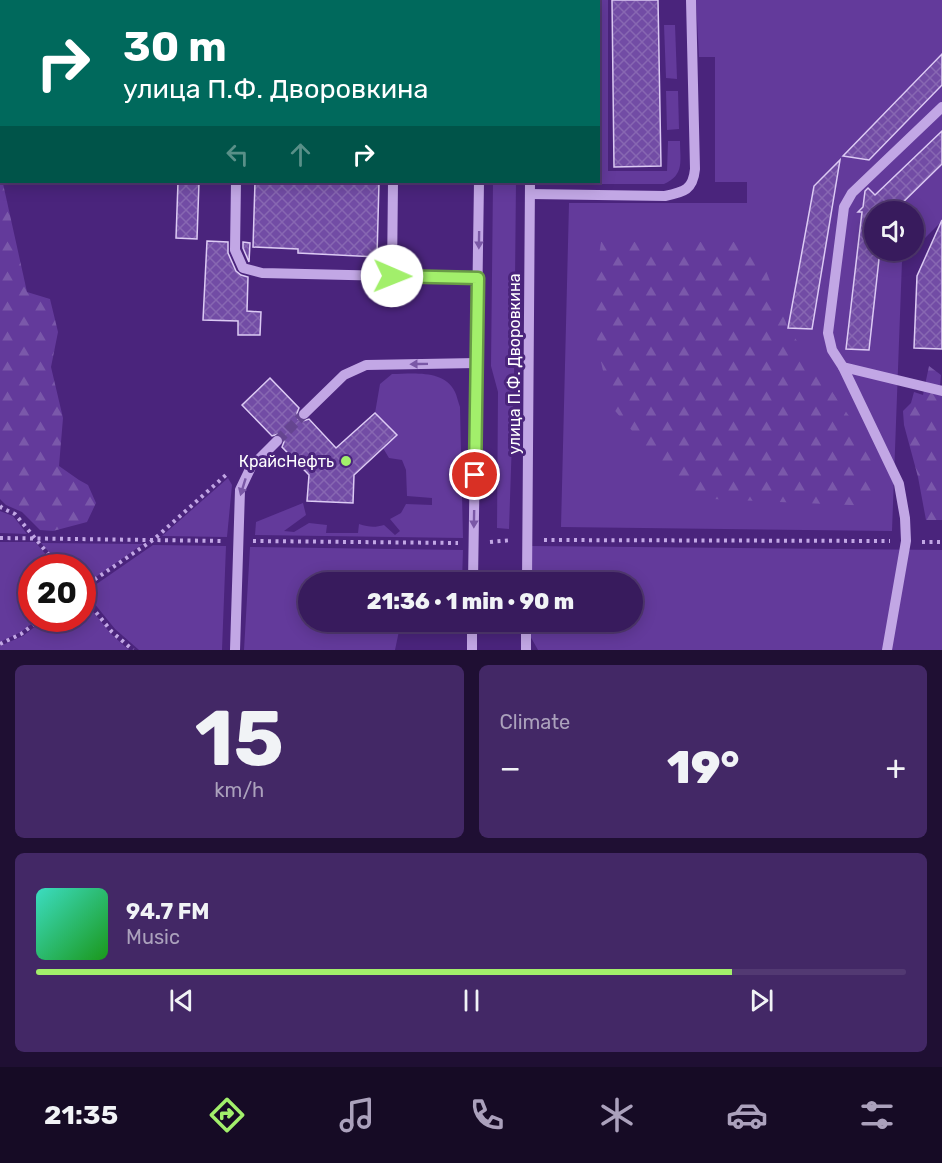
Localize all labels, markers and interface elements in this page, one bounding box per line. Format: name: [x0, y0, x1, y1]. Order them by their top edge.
text: 30 m: [123, 22, 227, 72]
icon: right: [24, 24, 102, 102]
text: улица П.Ф. Дворовкина: [123, 73, 428, 105]
icon: left: [221, 138, 254, 171]
icon: ahead: [284, 138, 317, 171]
icon: right: [347, 138, 380, 171]
map controls: [864, 201, 924, 261]
button: sound: [864, 201, 924, 261]
one-way arrow: [474, 230, 484, 249]
position arrow: [360, 244, 424, 308]
street label: улица П.Ф. Дворовкина: [505, 273, 524, 455]
one-way arrow: [409, 359, 428, 369]
pin: [449, 449, 500, 500]
place label: КрайсНефть: [239, 452, 334, 471]
marker: КрайсНефть: [339, 454, 353, 468]
icon: arrive: [458, 458, 491, 491]
one-way arrow: [238, 478, 247, 496]
one-way arrow: [469, 509, 479, 528]
speed limit sign: 20: [18, 554, 96, 632]
text: 21:36 · 1 min · 90 m: [367, 588, 574, 615]
text: 15: [195, 692, 284, 785]
text: Climate: [500, 710, 570, 734]
text: 19°: [667, 741, 739, 794]
text: −: [500, 748, 521, 787]
text: +: [885, 748, 906, 787]
text: km/h: [214, 778, 264, 802]
text: 94.7 FM: [126, 898, 210, 925]
text: Music: [126, 925, 180, 949]
icon: previous: [165, 984, 198, 1017]
icon: pause: [455, 984, 488, 1017]
icon: next: [745, 984, 778, 1017]
icon: directions: [206, 1094, 248, 1136]
icon: music: [336, 1094, 378, 1136]
icon: phone: [466, 1094, 508, 1136]
icon: climate: [596, 1094, 638, 1136]
icon: car: [726, 1094, 768, 1136]
icon: filters: [856, 1094, 898, 1136]
text: 21:35: [44, 1099, 118, 1131]

